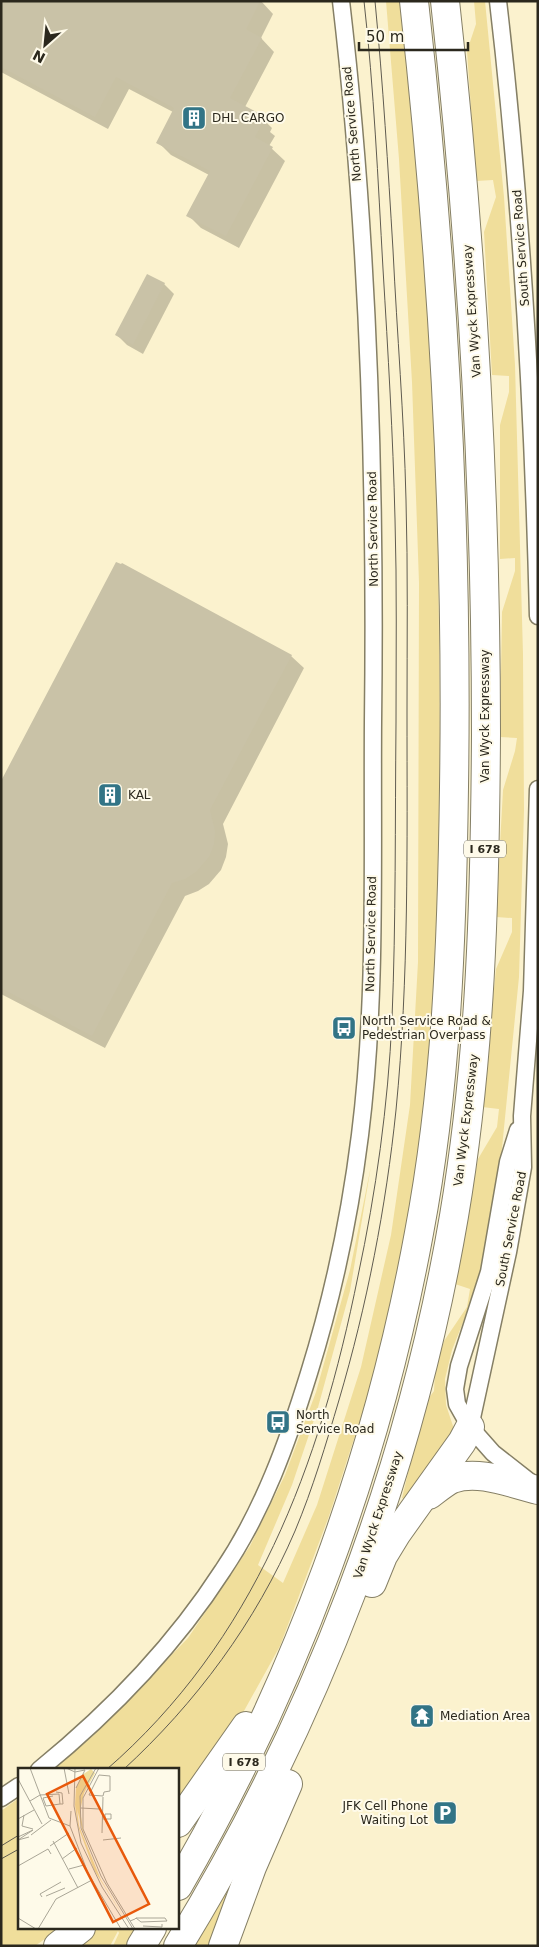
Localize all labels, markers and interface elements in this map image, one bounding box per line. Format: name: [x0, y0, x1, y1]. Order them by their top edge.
north arrow: [20, 20, 70, 70]
scale bar: [359, 20, 468, 52]
text: 50 m: [366, 28, 404, 46]
text: N: [30, 47, 48, 66]
street label: North Service Road: [340, 66, 364, 182]
building icon: DHL CARGO: [181, 105, 207, 131]
place label: DHL CARGO: [212, 111, 284, 125]
street label: South Service Road: [510, 189, 532, 307]
street label: Van Wyck Expressway: [460, 244, 484, 378]
street label: North Service Road: [365, 471, 381, 587]
street label: Van Wyck Expressway: [478, 649, 492, 783]
building icon: KAL: [97, 782, 123, 808]
place label: KAL: [128, 788, 151, 802]
road number: I 678: [464, 841, 506, 858]
street label: North Service Road: [363, 876, 379, 992]
place label: North Service Road & Pedestrian Overpass: [362, 1014, 491, 1042]
bus stop icon: North Service Road & Pedestrian Overpass: [331, 1015, 357, 1041]
street label: Van Wyck Expressway: [451, 1053, 481, 1187]
street label: South Service Road: [493, 1170, 529, 1288]
place label: North Service Road: [296, 1408, 374, 1436]
bus stop icon: North Service Road: [265, 1409, 291, 1435]
street label: Van Wyck Expressway: [351, 1449, 405, 1581]
temple icon: Mediation Area: [409, 1703, 435, 1729]
place label: Mediation Area: [440, 1709, 530, 1723]
road number: I 678: [223, 1754, 265, 1770]
inset map: [18, 1768, 179, 1930]
place label: JFK Cell Phone Waiting Lot: [341, 1799, 428, 1827]
parking icon: JFK Cell Phone Waiting Lot: [432, 1800, 458, 1826]

